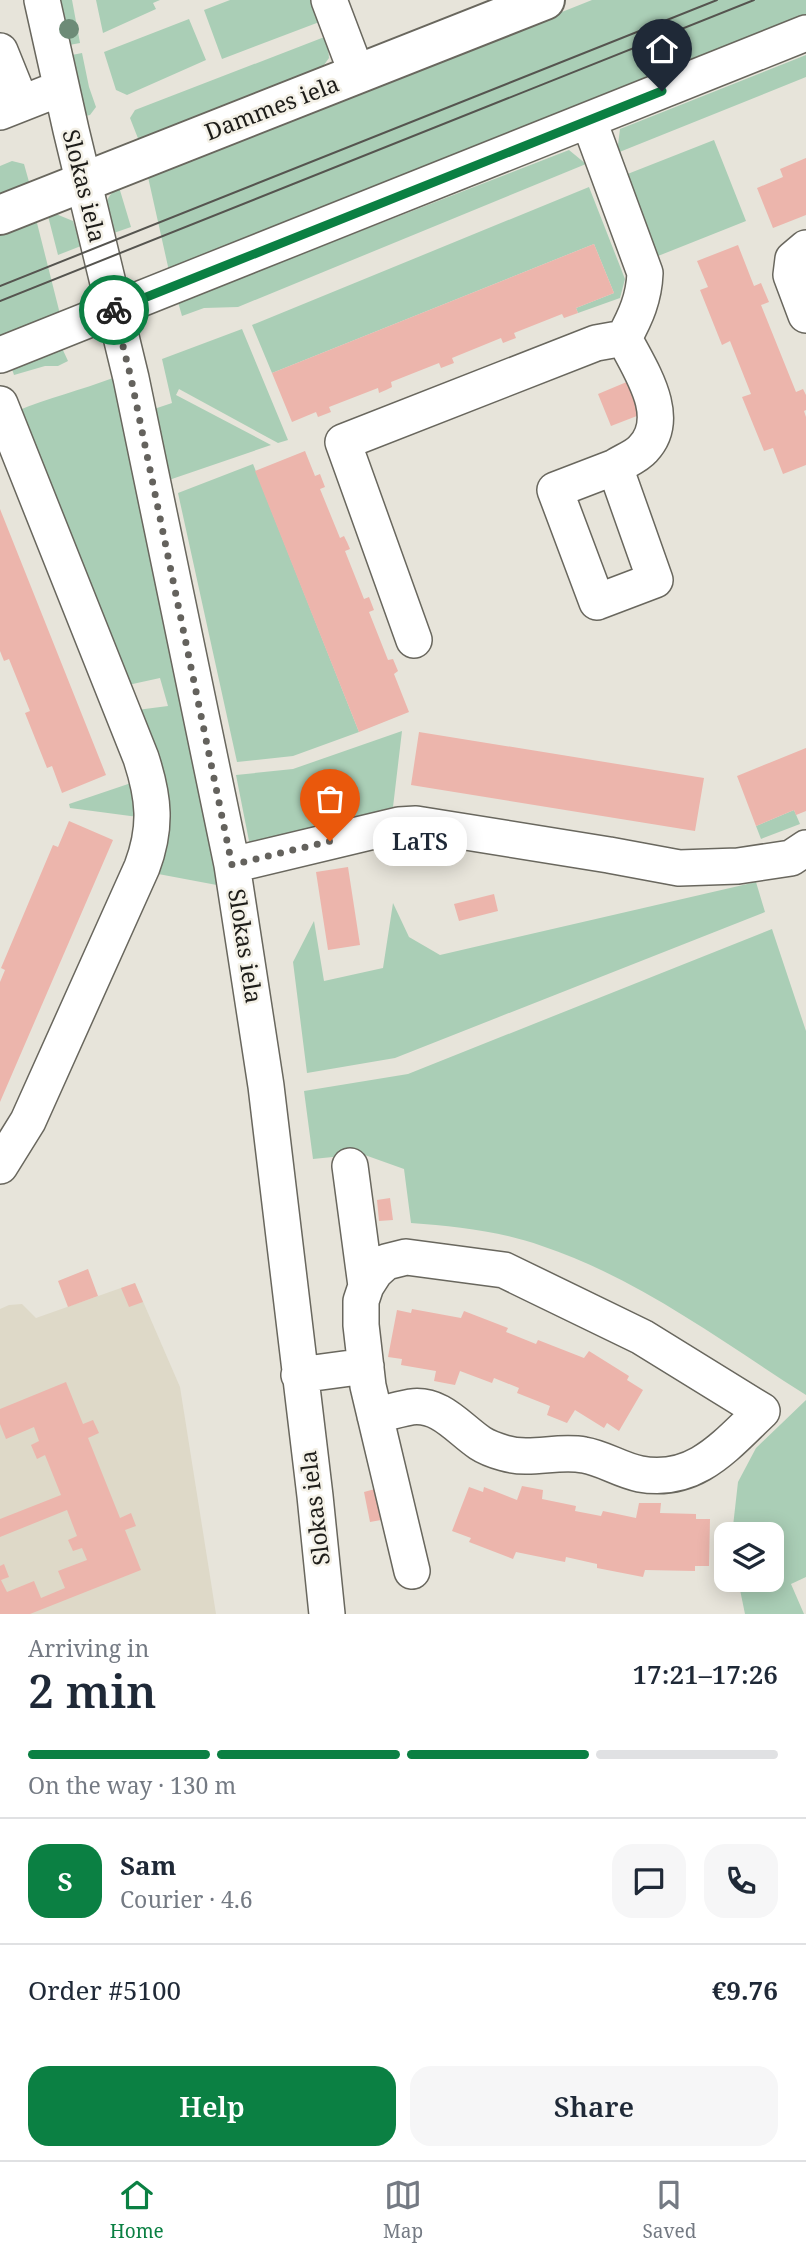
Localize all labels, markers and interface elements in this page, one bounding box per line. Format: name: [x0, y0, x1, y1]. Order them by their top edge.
pin: [632, 19, 692, 91]
icon: home: [643, 30, 681, 68]
street label: Dammes iela: [200, 67, 343, 147]
street label: Slokas iela: [55, 126, 114, 246]
courier: [79, 275, 149, 345]
icon: bike: [95, 291, 133, 329]
pin: [300, 769, 360, 841]
icon: bag: [311, 780, 349, 818]
callout: LaTS: [372, 816, 466, 866]
text: LaTS: [392, 825, 448, 857]
street label: Slokas iela: [221, 886, 271, 1005]
street label: Slokas iela: [291, 1449, 337, 1567]
map controls: [714, 1522, 784, 1592]
button: layers: [714, 1522, 784, 1592]
text: Arriving in: [28, 1632, 149, 1664]
text: 17:21–17:26: [632, 1656, 778, 1692]
text: 2 min: [28, 1659, 156, 1721]
text: On the way · 130 m: [28, 1769, 236, 1801]
button: chat: [612, 1844, 686, 1918]
button: phone: [704, 1844, 778, 1918]
text: Sam: [120, 1847, 176, 1883]
text: S: [57, 1863, 73, 1899]
text: Courier · 4.6: [120, 1883, 253, 1915]
text: Order #5100: [28, 1972, 181, 2008]
text: €9.76: [712, 1972, 778, 2008]
button: Help: [28, 2066, 396, 2146]
button: Share: [410, 2066, 778, 2146]
tab: Home: [110, 2176, 164, 2244]
tab: Map: [383, 2176, 423, 2244]
tab: Saved: [642, 2176, 696, 2244]

